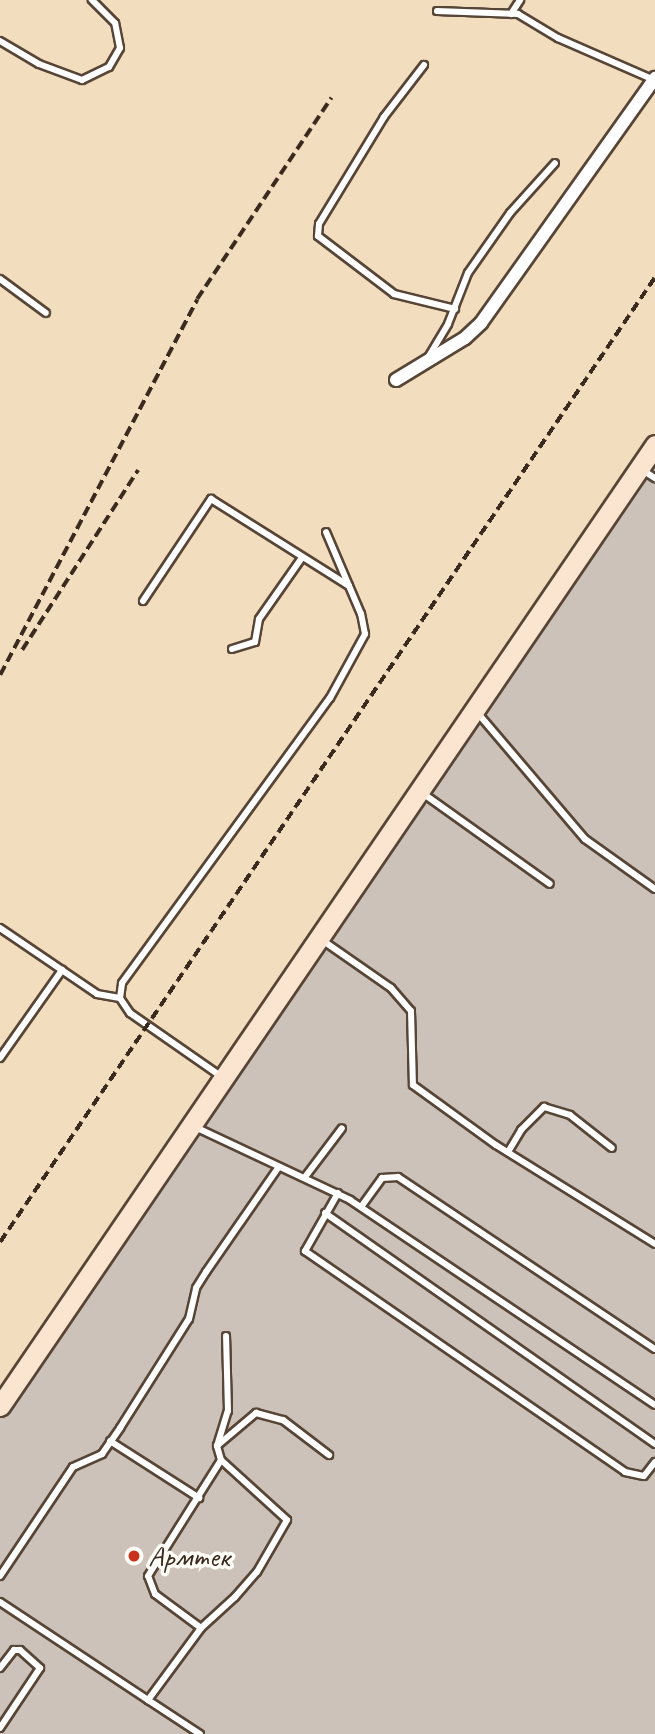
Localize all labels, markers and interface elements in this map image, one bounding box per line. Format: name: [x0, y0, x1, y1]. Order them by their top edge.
place label: Армтек: [148, 1538, 229, 1574]
marker: Армтек: [126, 1548, 142, 1564]

